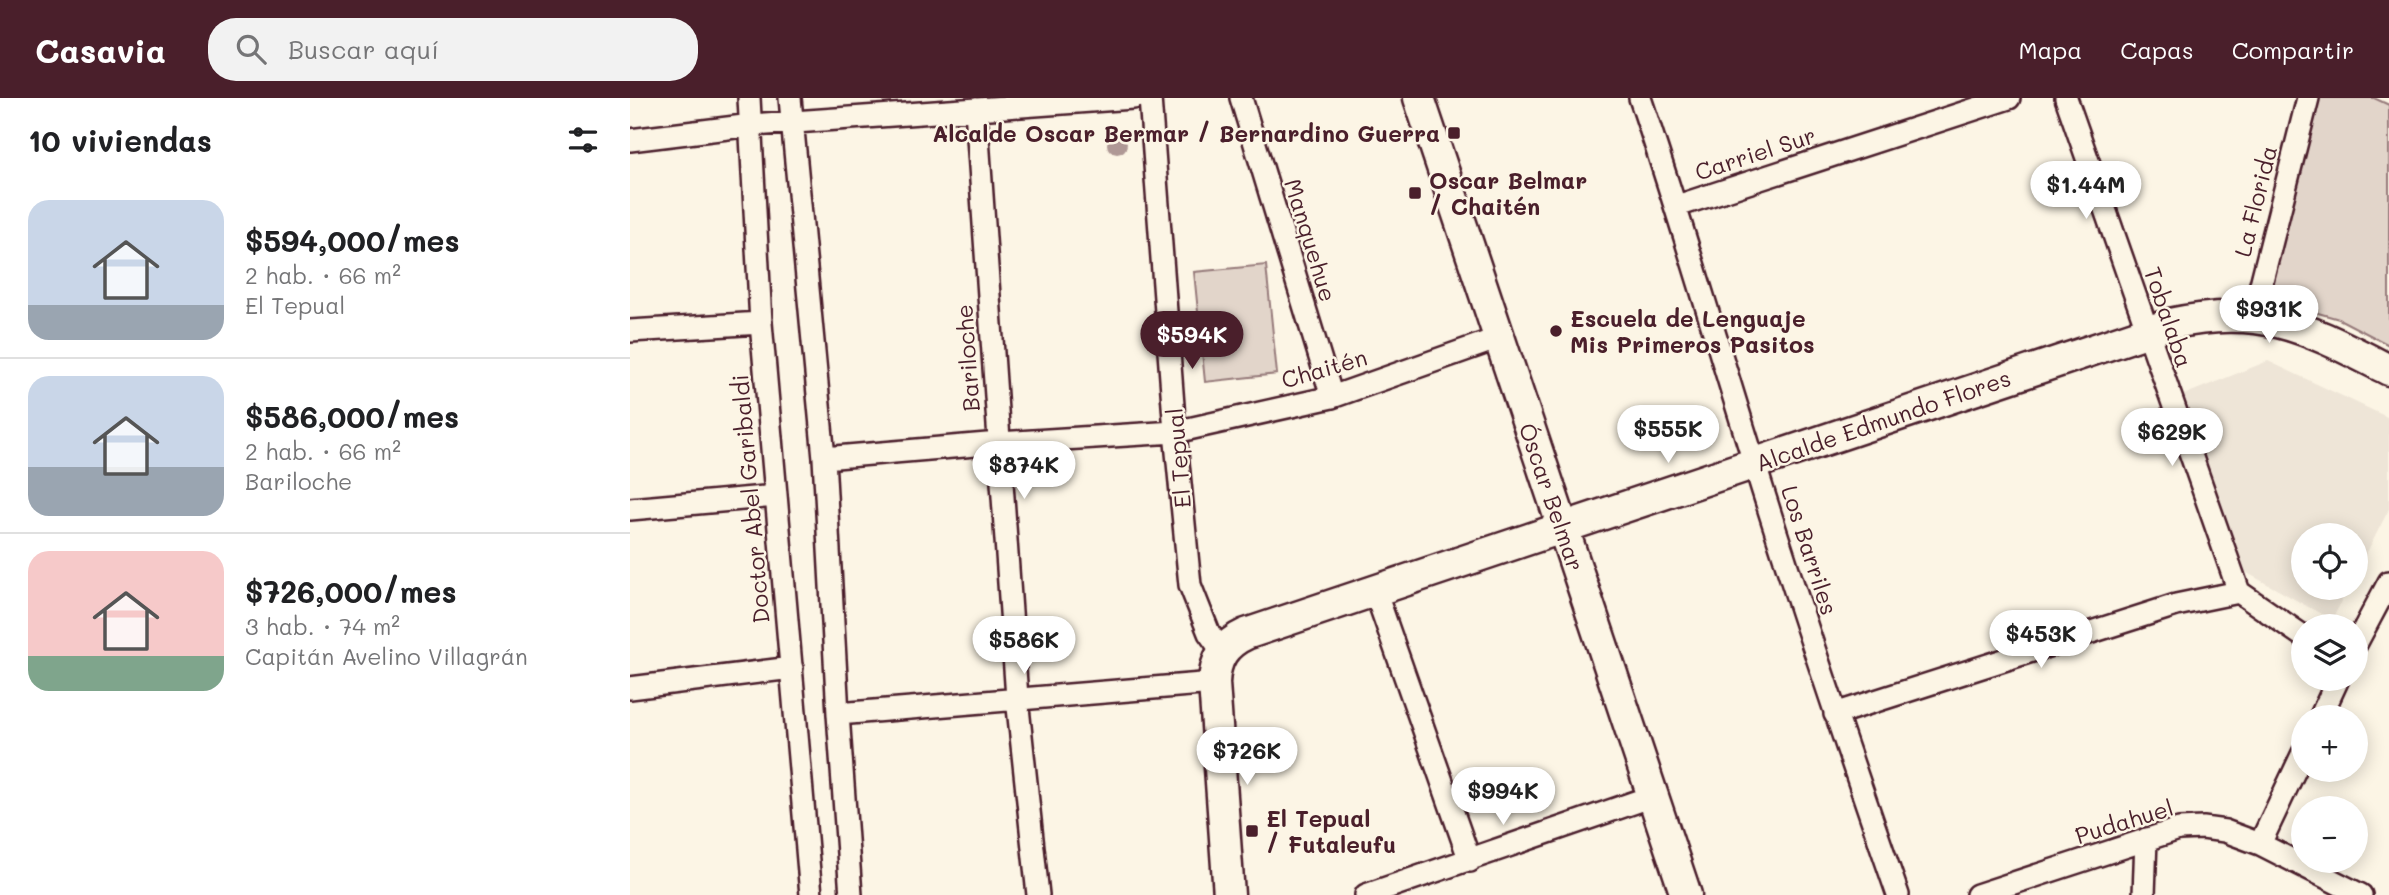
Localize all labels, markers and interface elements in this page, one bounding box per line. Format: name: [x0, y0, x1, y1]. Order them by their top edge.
search box: [208, 18, 698, 81]
text: Casavia: [35, 28, 166, 71]
icon: search: [232, 30, 270, 68]
text: Buscar aquí: [288, 32, 439, 66]
text: Mapa: [2018, 34, 2082, 65]
text: Capas: [2120, 34, 2194, 65]
text: Compartir: [2232, 34, 2354, 65]
place label: Alcalde Oscar Bermar / Bernardino Guerra: [932, 118, 1440, 148]
street label: Carriel Sur: [1691, 119, 1819, 187]
text: 10 viviendas: [28, 120, 212, 160]
icon: filters: [564, 121, 602, 159]
marker: Alcalde Oscar Bermar / Bernardino Guerra: [1446, 125, 1462, 141]
street label: La Florida: [2227, 142, 2283, 260]
pin: $1.44M: [2029, 162, 2143, 221]
place label: Oscar Belmar / Chaitén: [1429, 165, 1587, 221]
text: $1.44M: [2046, 169, 2126, 199]
street label: Manquehue: [1278, 175, 1344, 305]
marker: Oscar Belmar / Chaitén: [1407, 185, 1423, 201]
text: $594,000/mes: [245, 220, 460, 260]
icon: home: [84, 228, 168, 312]
text: 2 hab. · 66 m²: [245, 260, 401, 290]
street label: Tobalaba: [2138, 263, 2200, 371]
pin: $931K: [2220, 286, 2318, 345]
text: El Tepual: [245, 290, 345, 320]
text: $931K: [2235, 293, 2303, 323]
street label: Bariloche: [948, 303, 986, 413]
place label: Escuela de Lenguaje Mis Primeros Pasitos: [1570, 303, 1814, 359]
pin: $594K: [1143, 312, 1241, 371]
text: $594K: [1156, 319, 1228, 349]
marker: Escuela de Lenguaje Mis Primeros Pasitos: [1548, 323, 1564, 339]
street label: Chaitén: [1278, 341, 1370, 395]
street label: Alcalde Edmundo Flores: [1752, 362, 2014, 478]
street label: Doctor Abel Garibaldi: [724, 373, 776, 625]
text: $586,000/mes: [245, 396, 459, 436]
icon: home: [84, 404, 168, 488]
pin: $555K: [1619, 406, 1717, 465]
street label: El Tepual: [1159, 407, 1197, 509]
pin: $629K: [2123, 408, 2221, 468]
text: $555K: [1633, 413, 1703, 443]
text: $629K: [2137, 416, 2207, 446]
street label: Óscar Belmar: [1513, 419, 1591, 575]
text: 2 hab. · 66 m²: [245, 436, 401, 466]
pin: $874K: [975, 442, 1073, 501]
text: $874K: [988, 449, 1060, 479]
text: Bariloche: [245, 466, 352, 496]
street label: Los Barriles: [1775, 482, 1845, 618]
map controls: [2291, 523, 2368, 873]
button: locate: [2291, 523, 2368, 600]
text: $726,000/mes: [245, 571, 457, 611]
icon: home: [84, 579, 168, 663]
pin: $453K: [1992, 610, 2090, 670]
text: 3 hab. · 74 m²: [245, 611, 400, 641]
button: layers: [2291, 614, 2368, 691]
pin: $586K: [975, 616, 1073, 676]
text: $453K: [2005, 618, 2077, 648]
text: $586K: [989, 624, 1059, 654]
text: Capitán Avelino Villagrán: [245, 641, 528, 671]
button: +: [2291, 705, 2368, 782]
pin: $726K: [1198, 728, 1296, 787]
text: $726K: [1213, 735, 1281, 765]
pin: $994K: [1454, 768, 1552, 827]
text: $994K: [1467, 775, 1539, 805]
street label: Pudahuel: [2071, 792, 2177, 850]
button: −: [2291, 796, 2368, 873]
place label: El Tepual / Futaleufu: [1266, 803, 1396, 859]
marker: El Tepual / Futaleufu: [1244, 823, 1260, 839]

